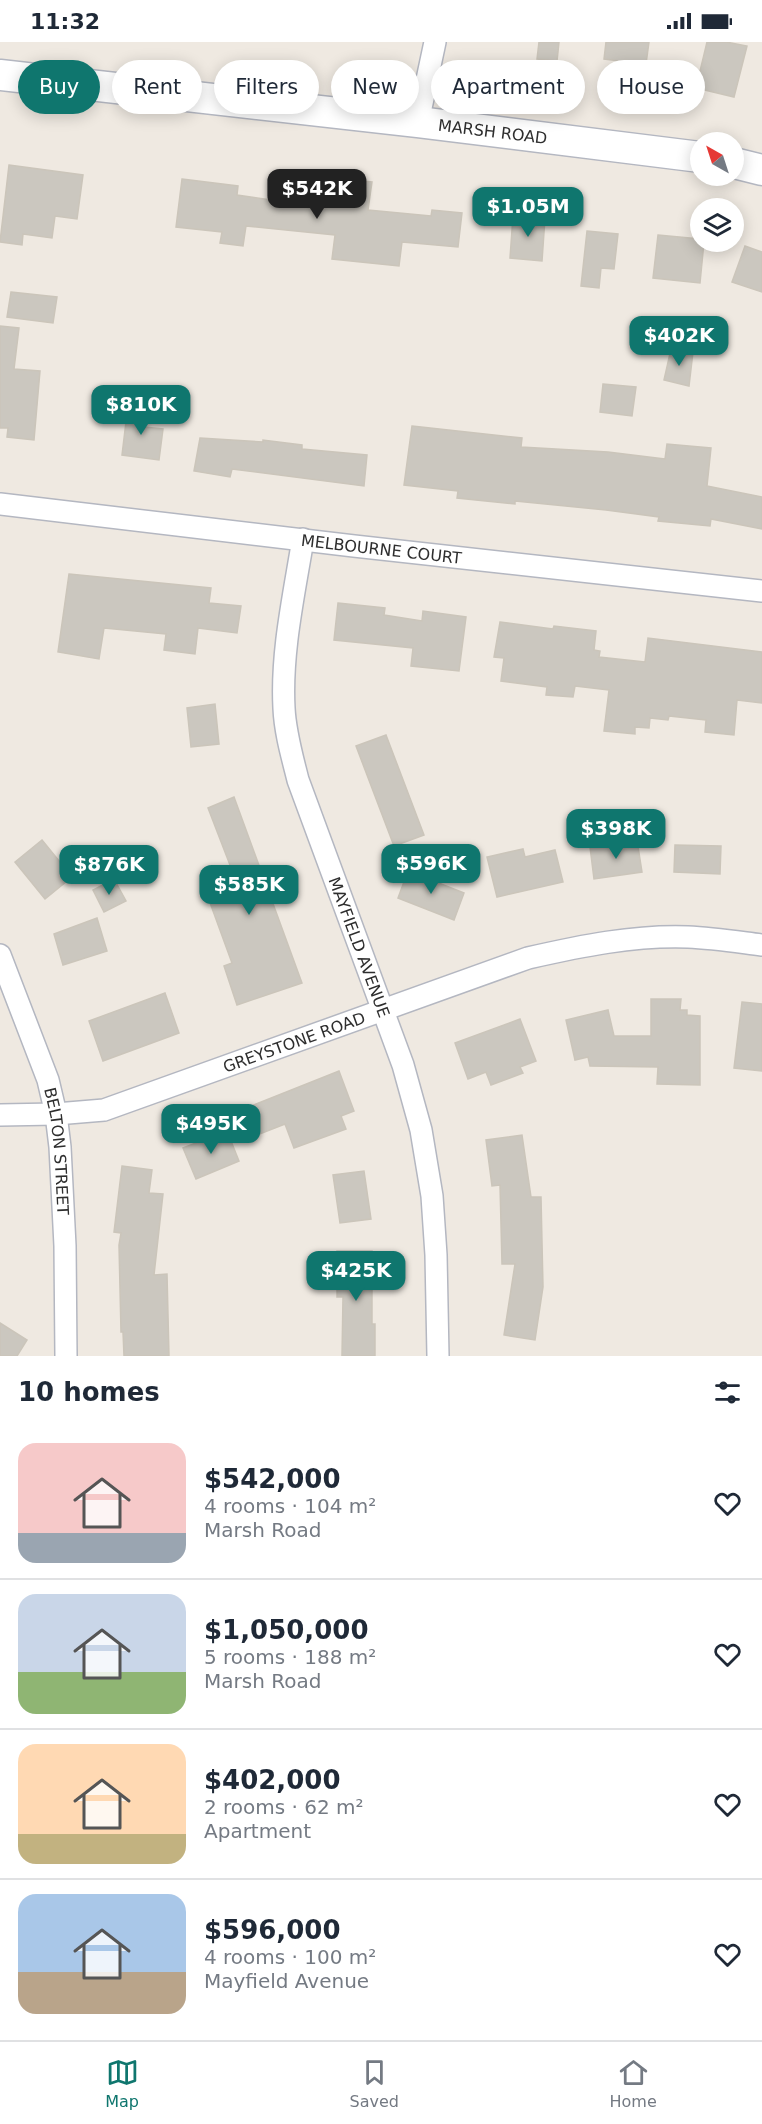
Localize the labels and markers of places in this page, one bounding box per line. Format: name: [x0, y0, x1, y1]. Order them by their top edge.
pin: $542K: [275, 169, 359, 220]
pin: $1.05M: [479, 187, 577, 238]
pin: $402K: [637, 316, 721, 367]
pin: $810K: [99, 385, 183, 436]
pin: $398K: [574, 809, 658, 860]
pin: $596K: [389, 844, 473, 895]
pin: $876K: [67, 845, 151, 896]
pin: $585K: [207, 865, 291, 916]
pin: $495K: [169, 1104, 253, 1155]
pin: $425K: [314, 1251, 398, 1302]

